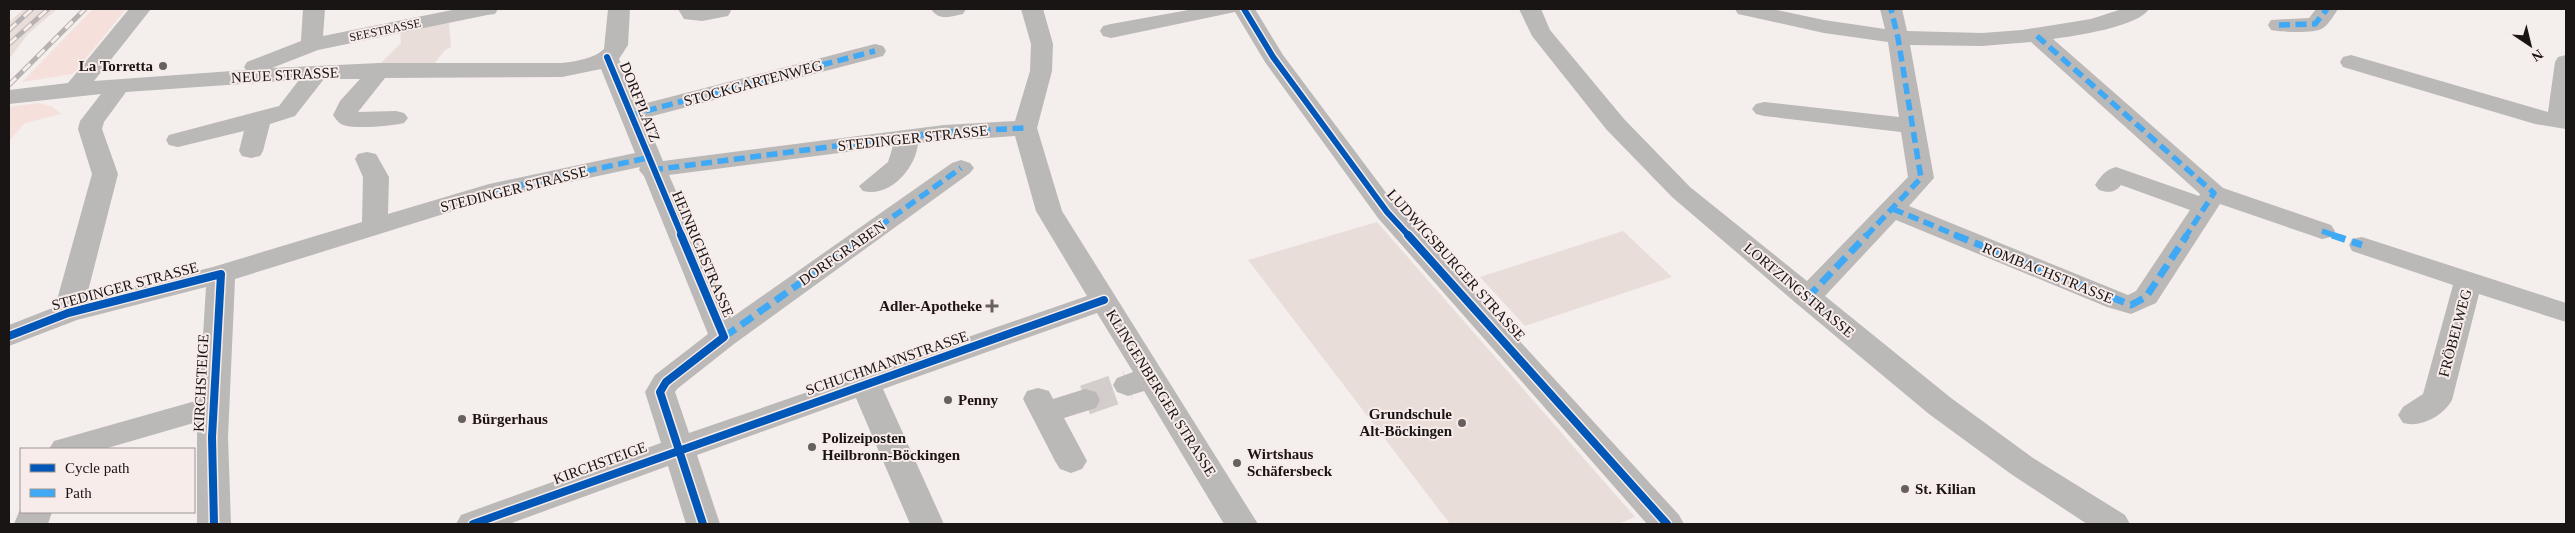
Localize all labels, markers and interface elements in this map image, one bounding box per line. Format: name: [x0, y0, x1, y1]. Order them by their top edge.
street label: SEESTRASSE: [348, 16, 422, 44]
north arrow: [2505, 20, 2555, 70]
text: N: [2529, 46, 2546, 64]
street label: STOCKGARTENWEG: [682, 57, 824, 109]
place label: La Torretta: [79, 58, 153, 74]
marker: La Torretta: [157, 60, 169, 72]
street label: DORFPLATZ: [617, 60, 663, 144]
street label: NEUE STRASSE: [231, 64, 339, 86]
street label: STEDINGER STRASSE: [837, 122, 989, 154]
street label: STEDINGER STRASSE: [439, 163, 589, 215]
street label: LUDWIGSBURGER STRASSE: [1384, 186, 1528, 344]
street label: HEINRICHSTRASSE: [669, 188, 737, 320]
street label: DORFGRABEN: [796, 217, 888, 289]
street label: LORTZINGSTRASSE: [1741, 239, 1857, 341]
street label: ROMBACHSTRASSE: [1980, 239, 2116, 307]
street label: STEDINGER STRASSE: [50, 259, 200, 313]
street label: FRÖBELWEG: [2436, 287, 2474, 379]
place label: Adler-Apotheke: [879, 298, 982, 314]
marker: Adler-Apotheke: [986, 300, 998, 312]
street label: KLINGENBERGER STRASSE: [1103, 307, 1219, 479]
street label: SCHUCHMANNSTRASSE: [804, 328, 970, 398]
street label: KIRCHSTEIGE: [190, 333, 212, 433]
place label: Penny: [958, 392, 999, 408]
marker: Penny: [942, 394, 954, 406]
place label: Grundschule Alt-Böckingen: [1359, 406, 1453, 439]
place label: Bürgerhaus: [472, 411, 548, 427]
marker: Bürgerhaus: [456, 413, 468, 425]
marker: Grundschule Alt-Böckingen: [1456, 417, 1468, 429]
place label: Polizeiposten Heilbronn-Böckingen: [822, 430, 961, 463]
street label: KIRCHSTEIGE: [551, 439, 649, 487]
marker: Polizeiposten Heilbronn-Böckingen: [806, 441, 818, 453]
place label: Wirtshaus Schäfersbeck: [1247, 446, 1333, 479]
legend: [20, 448, 195, 513]
marker: Wirtshaus Schäfersbeck: [1231, 457, 1243, 469]
text: Cycle path: [65, 460, 130, 476]
place label: St. Kilian: [1915, 481, 1977, 497]
marker: St. Kilian: [1899, 483, 1911, 495]
text: Path: [65, 485, 92, 501]

